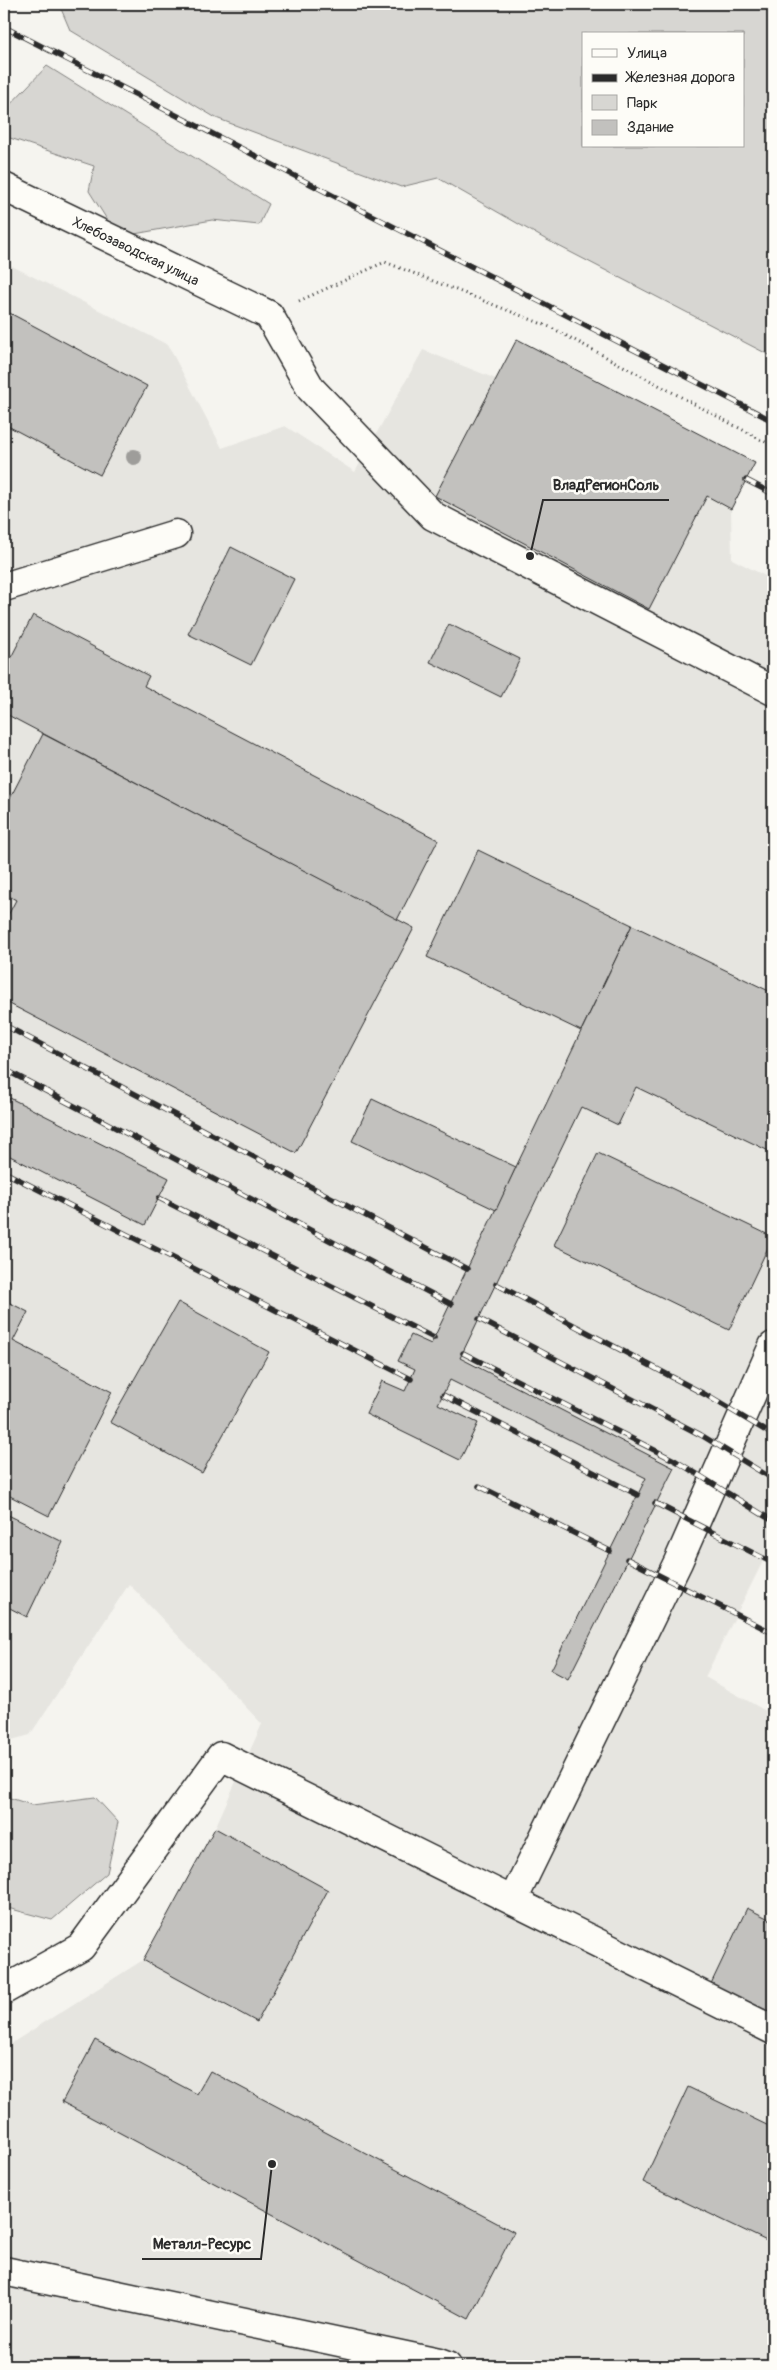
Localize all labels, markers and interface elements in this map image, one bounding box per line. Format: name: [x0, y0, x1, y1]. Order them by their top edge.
legend: [582, 32, 744, 148]
text: Улица: [627, 44, 667, 63]
text: Железная дорога: [625, 68, 735, 87]
text: Парк: [627, 94, 658, 113]
text: Здание: [627, 118, 674, 137]
street label: Хлебозаводская улица: [70, 213, 202, 289]
callout: ВладРегионСоль: [543, 470, 669, 500]
text: ВладРегионСоль: [553, 476, 659, 495]
callout: Металл-Ресурс: [142, 2229, 261, 2259]
text: Металл-Ресурс: [153, 2235, 252, 2254]

